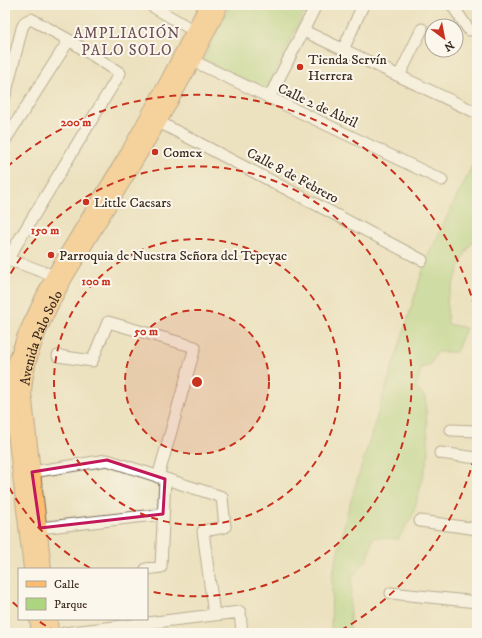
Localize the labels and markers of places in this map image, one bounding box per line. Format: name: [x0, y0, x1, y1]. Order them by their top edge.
place label: Tienda Servín Herrera: [308, 51, 387, 85]
marker: Tienda Servín Herrera: [295, 62, 305, 72]
place label: Comex: [163, 144, 202, 162]
marker: Comex: [150, 147, 160, 157]
place label: Little Caesars: [94, 194, 171, 212]
marker: Little Caesars: [81, 197, 91, 207]
place label: Parroquia de Nuestra Señora del Tepeyac: [59, 247, 287, 265]
marker: Parroquia de Nuestra Señora del Tepeyac: [46, 250, 56, 260]
centre of rings: [190, 375, 204, 389]

